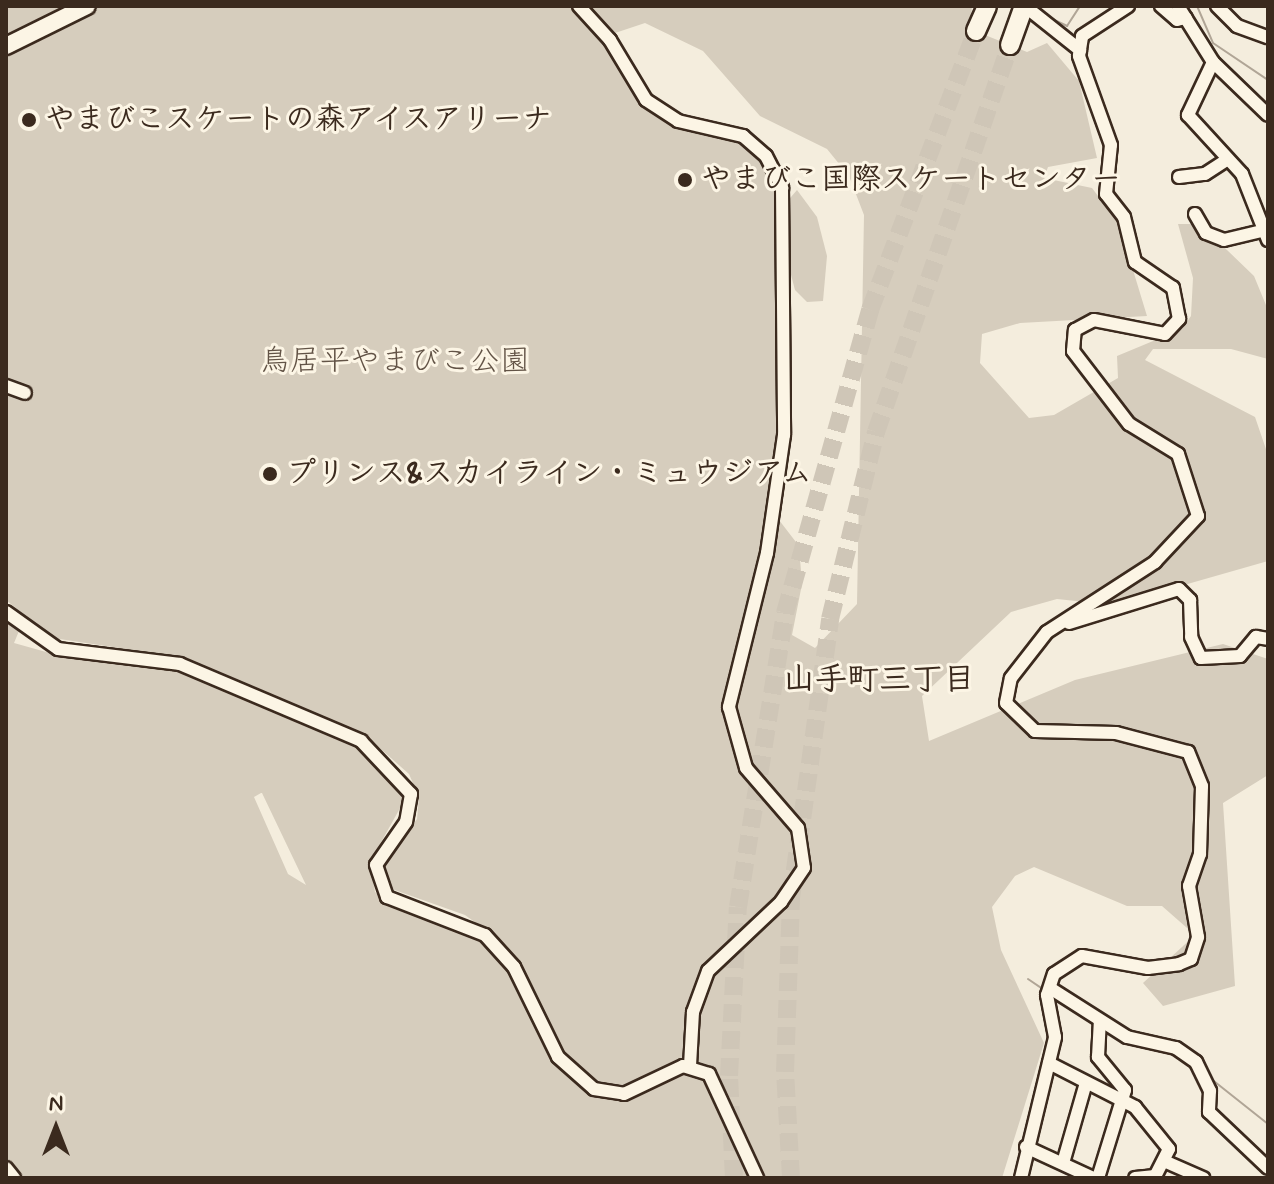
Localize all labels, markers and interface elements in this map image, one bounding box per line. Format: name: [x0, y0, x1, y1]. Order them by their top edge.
place label: やまびこスケートの森アイスアリーナ: [45, 102, 555, 138]
marker: やまびこスケートの森アイスアリーナ: [20, 111, 38, 129]
place label: やまびこ国際スケートセンター: [701, 162, 1121, 198]
marker: やまびこ国際スケートセンター: [676, 171, 694, 189]
park label: 鳥居平やまびこ公園: [260, 344, 530, 380]
place label: プリンス&スカイライン・ミュウジアム: [286, 456, 813, 492]
marker: プリンス&スカイライン・ミュウジアム: [261, 465, 279, 483]
district label: 山手町三丁目: [783, 661, 975, 699]
north arrow: [16, 1088, 96, 1168]
text: N: [49, 1090, 63, 1118]

